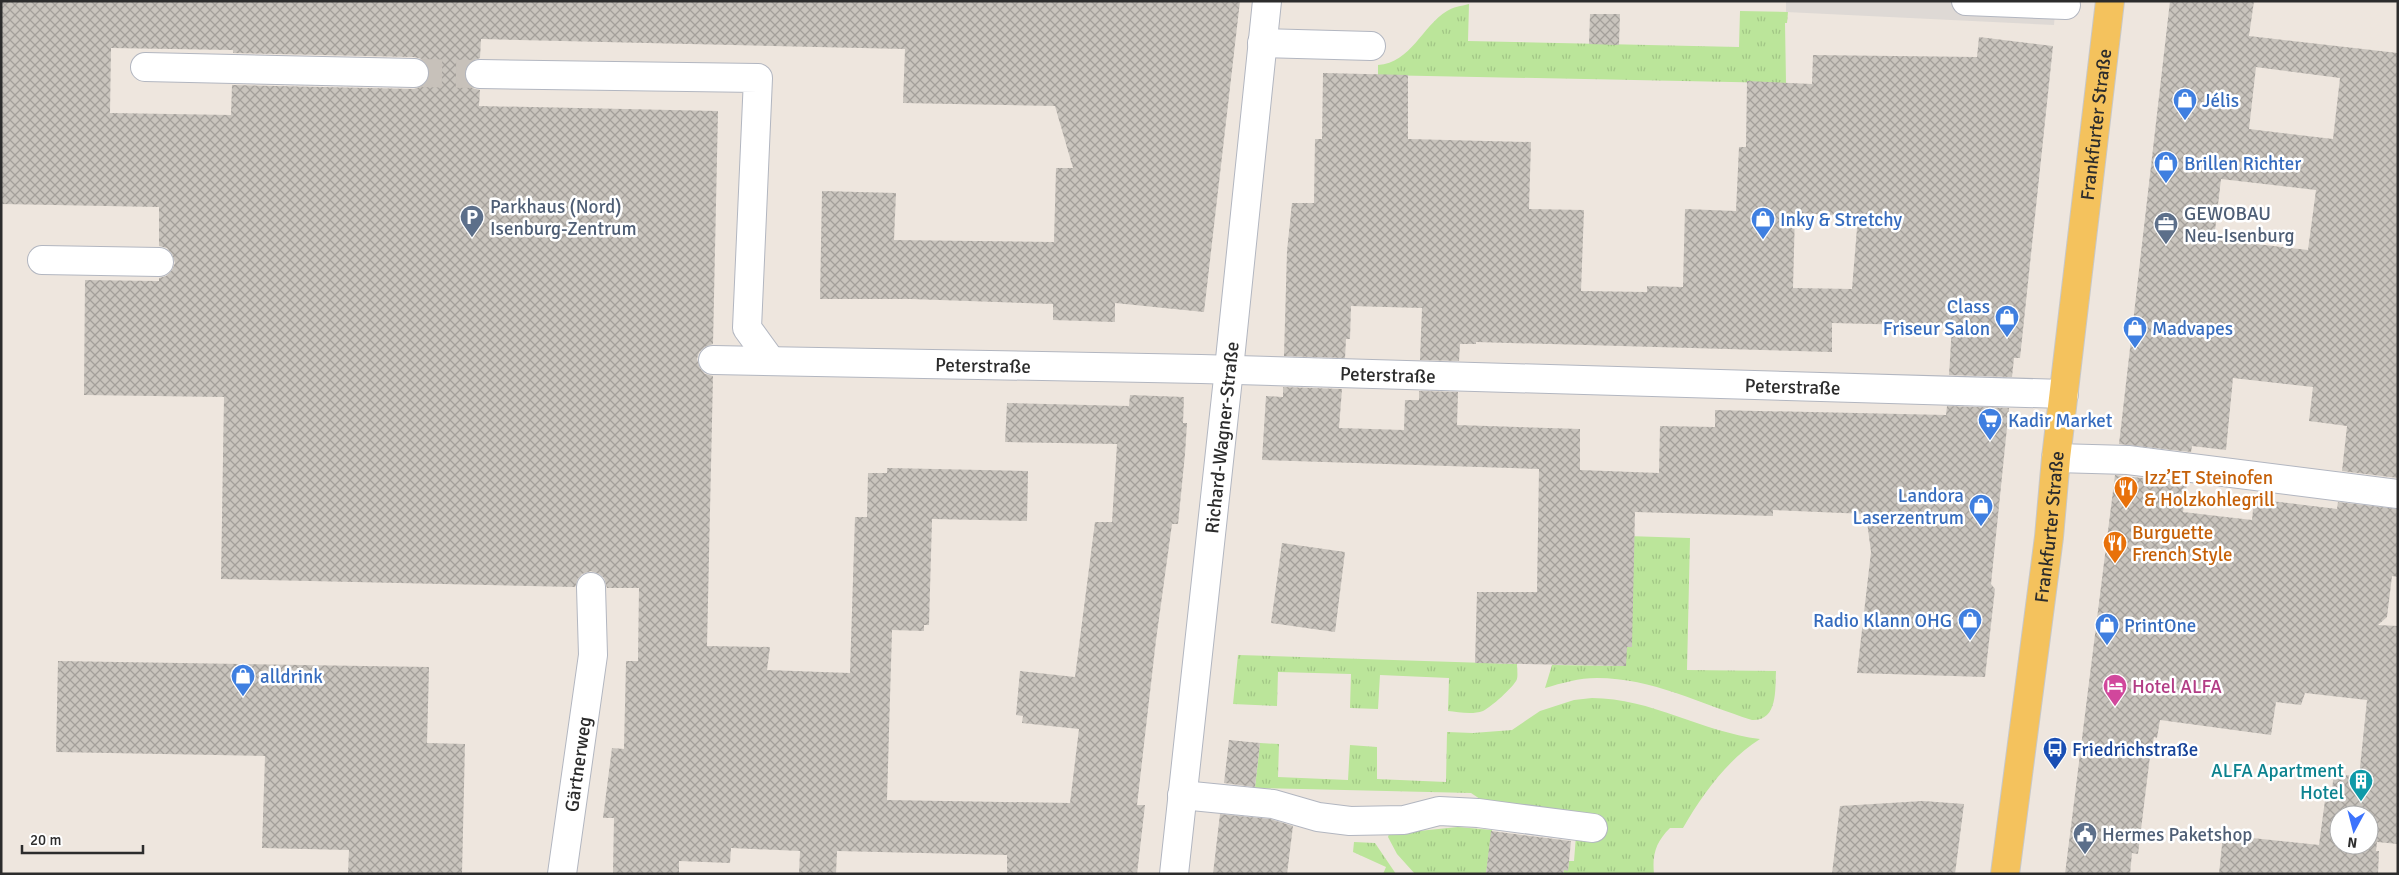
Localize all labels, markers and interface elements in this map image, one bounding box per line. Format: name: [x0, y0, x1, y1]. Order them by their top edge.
street label: Frankfurter Straße: [2076, 48, 2117, 202]
shop icon: Jélis: [2172, 87, 2198, 121]
place label: Jélis: [2202, 89, 2239, 113]
shop icon: Brillen Richter: [2153, 150, 2179, 184]
place label: Brillen Richter: [2184, 152, 2301, 176]
place label: Parkhaus (Nord) Isenburg-Zentrum: [490, 195, 637, 241]
place label: GEWOBAU Neu-Isenburg: [2184, 202, 2295, 248]
parking icon: Parkhaus (Nord) Isenburg-Zentrum: [459, 204, 485, 238]
shop icon: Inky & Stretchy: [1750, 206, 1776, 240]
place label: Inky & Stretchy: [1780, 208, 1902, 232]
office icon: GEWOBAU Neu-Isenburg: [2153, 211, 2179, 245]
place label: Class Friseur Salon: [1883, 295, 1990, 341]
shop icon: Class Friseur Salon: [1994, 304, 2020, 338]
shop icon: Madvapes: [2122, 315, 2148, 349]
place label: Madvapes: [2152, 317, 2233, 341]
street label: Richard-Wagner-Straße: [1200, 341, 1245, 535]
street label: Peterstraße: [935, 353, 1031, 379]
street label: Peterstraße: [1340, 362, 1436, 389]
street label: Peterstraße: [1744, 374, 1841, 401]
supermarket icon: Kadir Market: [1977, 407, 2003, 441]
place label: Kadir Market: [2008, 409, 2113, 433]
street label: Frankfurter Straße: [2030, 450, 2070, 604]
place label: Izz’ET Steinofen & Holzkohlegrill: [2144, 466, 2275, 512]
restaurant icon: Izz’ET Steinofen & Holzkohlegrill: [2113, 475, 2139, 509]
place label: Landora Laserzentrum: [1852, 484, 1964, 530]
shop icon: Landora Laserzentrum: [1968, 493, 1994, 527]
place label: Burguette French Style: [2132, 521, 2233, 567]
restaurant icon: Burguette French Style: [2102, 530, 2128, 564]
shop icon: Radio Klann OHG: [1957, 607, 1983, 641]
place label: Radio Klann OHG: [1813, 609, 1952, 633]
shop icon: PrintOne: [2094, 612, 2120, 646]
place label: PrintOne: [2124, 614, 2196, 638]
shop icon: alldrink: [230, 663, 256, 697]
place label: alldrink: [260, 665, 323, 689]
hotel icon: Hotel ALFA: [2102, 673, 2128, 707]
place label: Hotel ALFA: [2132, 675, 2222, 699]
street label: Gärtnerweg: [560, 715, 597, 814]
bus stop icon: Friedrichstraße: [2042, 736, 2068, 770]
place label: Friedrichstraße: [2072, 738, 2198, 762]
place label: ALFA Apartment Hotel: [2211, 759, 2344, 805]
building icon: ALFA Apartment Hotel: [2348, 768, 2374, 802]
north arrow: [2329, 805, 2379, 855]
public building icon: Hermes Paketshop: [2072, 821, 2098, 855]
scale bar: [22, 822, 144, 854]
place label: Hermes Paketshop: [2102, 823, 2252, 847]
text: 20 m: [30, 831, 61, 849]
text: N: [2347, 833, 2358, 851]

